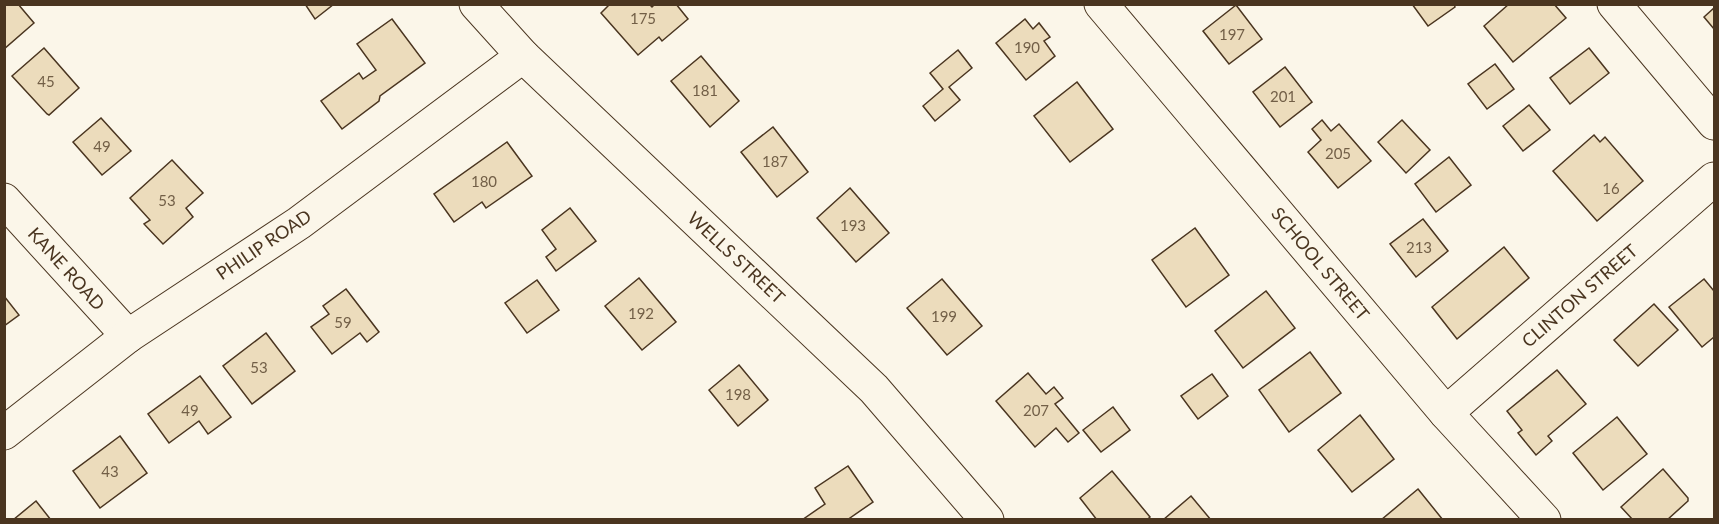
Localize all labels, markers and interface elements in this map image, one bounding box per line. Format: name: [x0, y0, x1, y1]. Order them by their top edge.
house number: 175: [630, 9, 656, 27]
house number: 197: [1219, 25, 1245, 43]
house number: 190: [1014, 38, 1040, 56]
house number: 45: [37, 72, 55, 90]
house number: 181: [692, 81, 718, 99]
house number: 201: [1270, 87, 1296, 105]
house number: 49: [93, 137, 111, 155]
house number: 205: [1325, 144, 1351, 162]
house number: 187: [762, 152, 788, 170]
house number: 180: [471, 172, 497, 190]
house number: 16: [1602, 179, 1620, 197]
house number: 53: [158, 191, 176, 209]
street label: SCHOOL STREET: [1267, 202, 1375, 325]
street label: PHILIP ROAD: [212, 204, 315, 284]
street label: WELLS STREET: [683, 207, 790, 308]
house number: 193: [840, 216, 866, 234]
street label: KANE ROAD: [24, 222, 110, 314]
house number: 213: [1406, 238, 1432, 256]
street label: CLINTON STREET: [1517, 239, 1642, 351]
house number: 192: [628, 304, 654, 322]
house number: 199: [931, 307, 957, 325]
house number: 59: [334, 313, 352, 331]
house number: 53: [250, 358, 268, 376]
house number: 198: [725, 385, 751, 403]
house number: 49: [181, 401, 199, 419]
house number: 207: [1023, 401, 1049, 419]
house number: 43: [101, 462, 119, 480]

